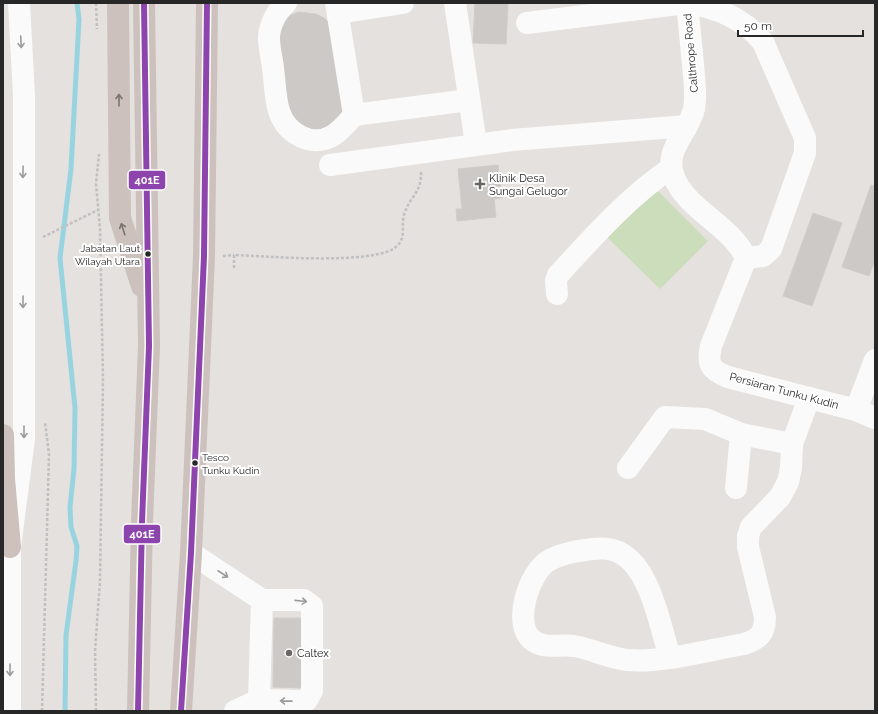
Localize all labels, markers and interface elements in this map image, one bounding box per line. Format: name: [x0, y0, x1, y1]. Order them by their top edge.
scale bar: [738, 12, 863, 38]
street label: Calthrope Road: [681, 13, 701, 93]
text: 50 m: [744, 19, 772, 33]
one-way arrow: [17, 35, 25, 48]
one-way arrow: [115, 94, 123, 107]
one-way arrow: [19, 165, 27, 178]
line badge: 401E: [128, 170, 166, 190]
place label: Klinik Desa Sungai Gelugor: [489, 172, 568, 198]
text: 401E: [134, 174, 160, 187]
marker: Klinik Desa Sungai Gelugor: [474, 178, 486, 190]
one-way arrow: [119, 224, 127, 236]
place label: Jabatan Laut Wilayah Utara: [75, 243, 141, 267]
marker: Jabatan Laut Wilayah Utara: [143, 249, 153, 259]
one-way arrow: [19, 295, 27, 308]
street label: Persiaran Tunku Kudin: [728, 370, 840, 412]
one-way arrow: [20, 425, 28, 438]
place label: Tesco Tunku Kudin: [202, 452, 259, 476]
marker: Tesco Tunku Kudin: [190, 458, 200, 468]
line badge: 401E: [123, 524, 161, 544]
text: 401E: [129, 528, 155, 541]
one-way arrow: [217, 570, 228, 578]
one-way arrow: [294, 597, 307, 605]
place label: Caltex: [297, 647, 329, 660]
marker: Caltex: [284, 648, 294, 658]
one-way arrow: [6, 663, 14, 676]
one-way arrow: [280, 697, 293, 704]

